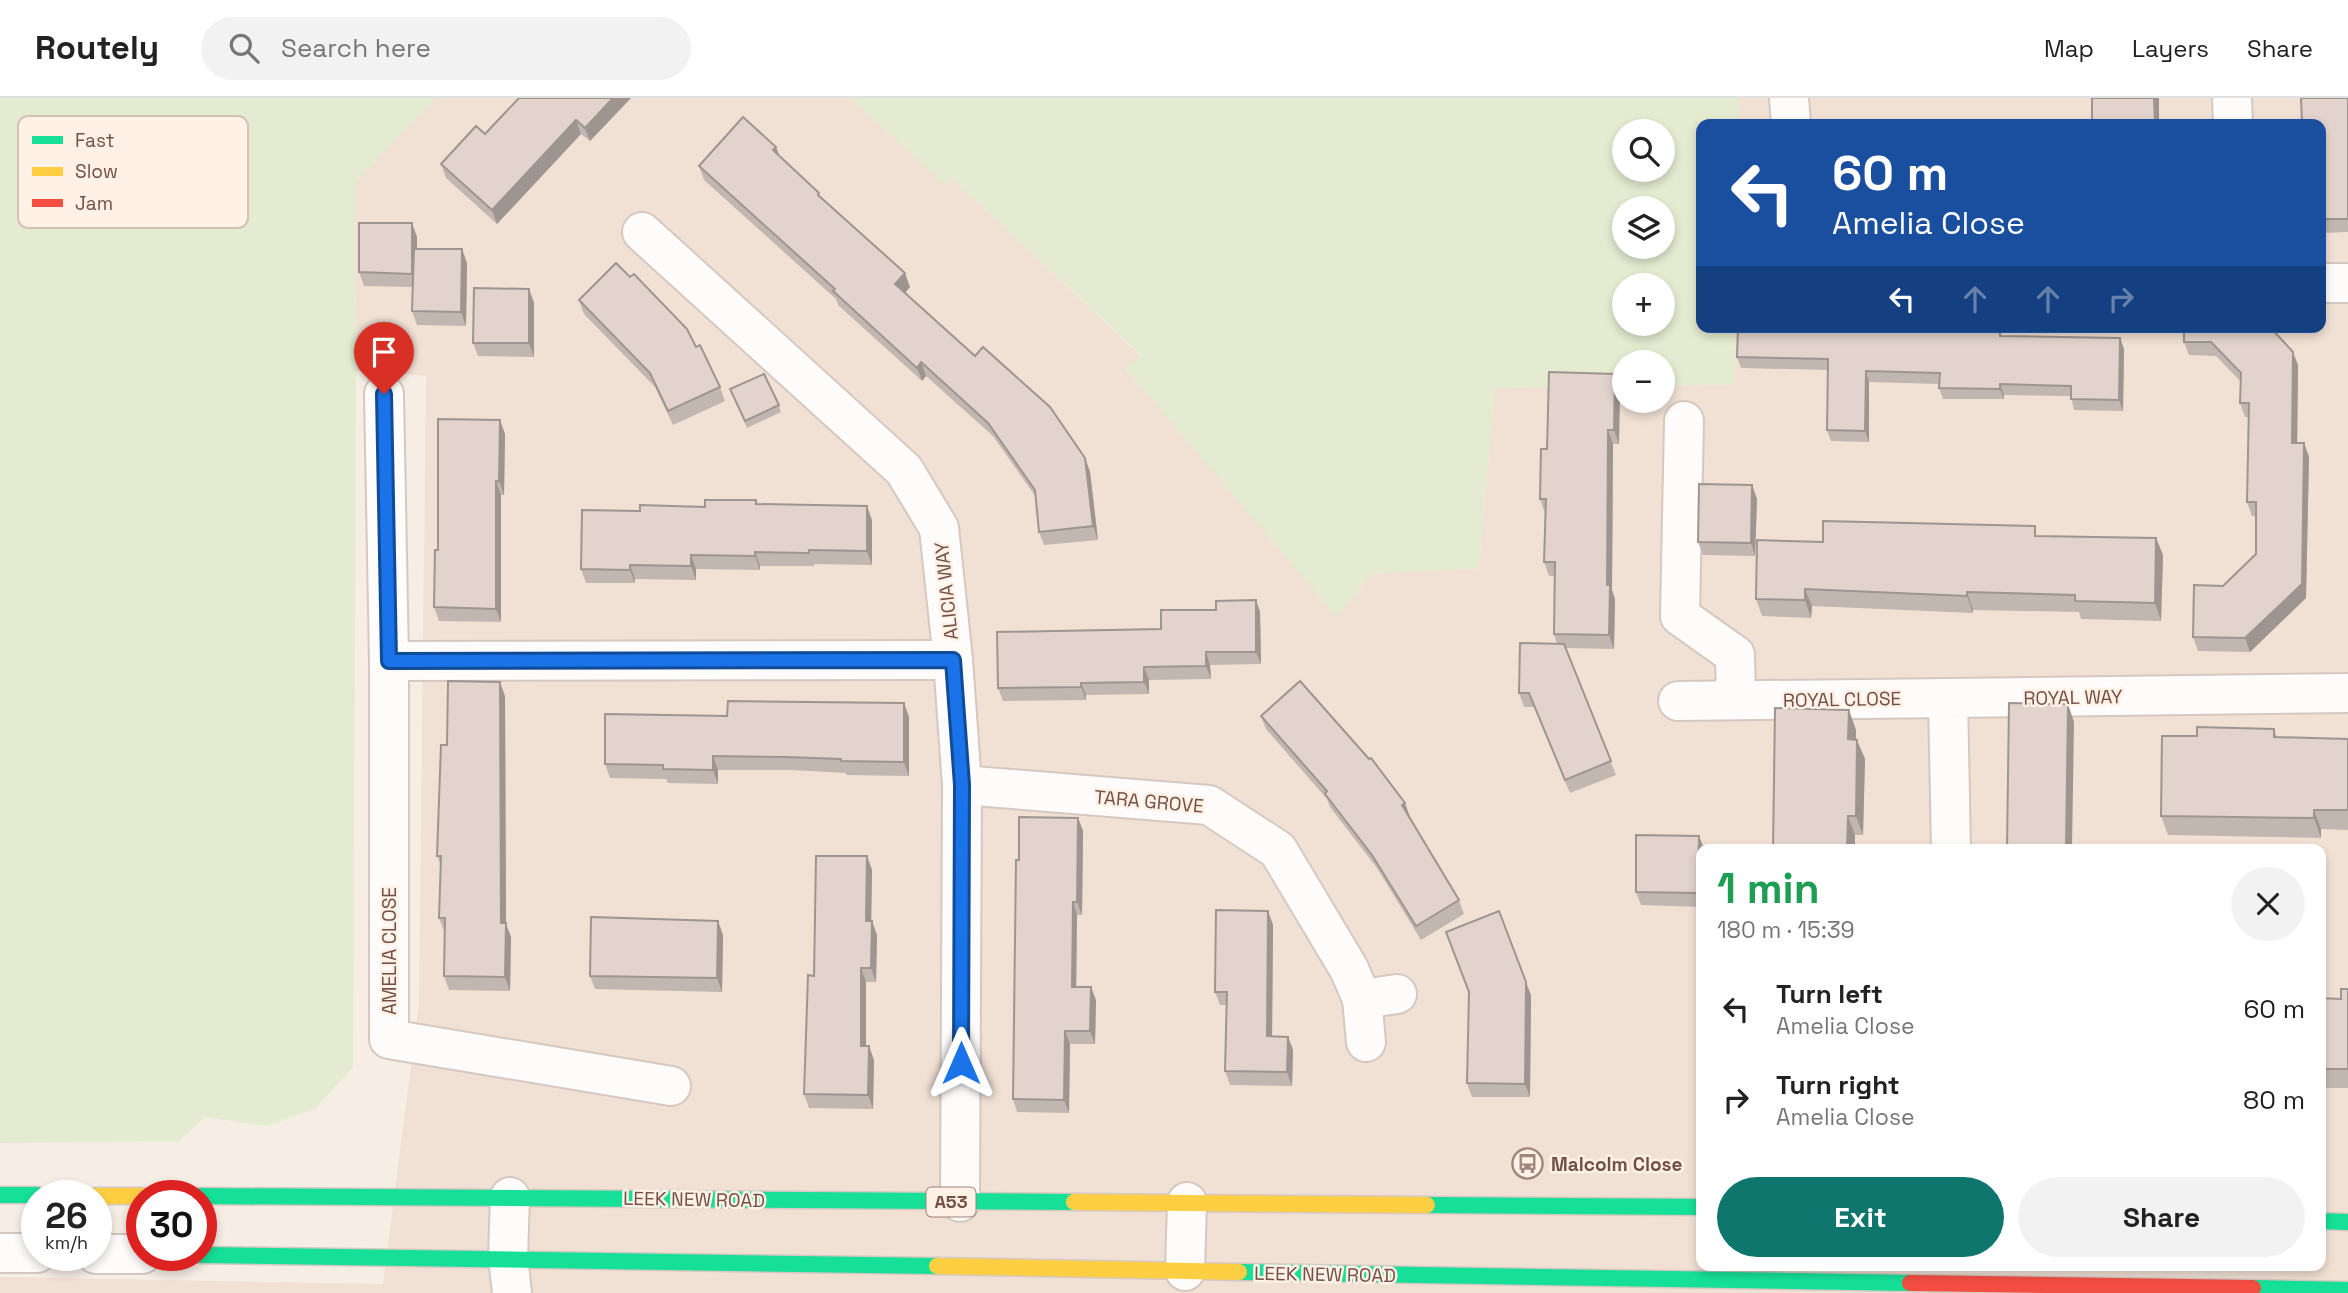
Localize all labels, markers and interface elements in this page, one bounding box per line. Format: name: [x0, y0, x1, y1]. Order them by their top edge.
search box: [201, 17, 691, 80]
text: Routely: [35, 27, 159, 69]
icon: search: [225, 29, 263, 67]
text: Search here: [281, 31, 431, 65]
text: Map: [2044, 33, 2094, 64]
text: Layers: [2132, 33, 2209, 64]
text: Share: [2247, 33, 2313, 64]
legend: [18, 116, 248, 228]
map controls: [1612, 119, 1675, 413]
button: search: [1612, 119, 1675, 182]
text: Fast: [75, 128, 115, 153]
text: 60 m: [1832, 142, 1948, 204]
icon: left: [1717, 147, 1808, 238]
text: Slow: [75, 159, 118, 184]
text: Jam: [75, 191, 113, 216]
button: layers: [1612, 196, 1675, 259]
text: Amelia Close: [1832, 203, 2025, 243]
button: +: [1612, 273, 1675, 336]
icon: left: [1883, 280, 1921, 318]
icon: ahead: [1956, 280, 1994, 318]
icon: ahead: [2029, 280, 2067, 318]
icon: right: [2102, 280, 2140, 318]
pin: [354, 322, 414, 394]
icon: arrive: [365, 333, 403, 371]
button: −: [1612, 350, 1675, 413]
street label: ALICIA WAY: [929, 540, 964, 641]
street label: ROYAL WAY: [2023, 684, 2123, 711]
street label: ROYAL CLOSE: [1783, 686, 1901, 713]
street label: TARA GROVE: [1093, 784, 1205, 819]
text: 1 min: [1717, 862, 1820, 915]
button: close: [2231, 867, 2305, 941]
street label: AMELIA CLOSE: [377, 887, 402, 1015]
text: 180 m · 15:39: [1717, 915, 1855, 945]
text: Turn left: [1776, 977, 1883, 1011]
icon: left: [1717, 990, 1755, 1028]
text: 60 m: [2243, 992, 2305, 1026]
text: Amelia Close: [1776, 1011, 1915, 1041]
position arrow: [924, 1026, 998, 1100]
text: Turn right: [1776, 1068, 1900, 1102]
icon: right: [1717, 1081, 1755, 1119]
text: 80 m: [2243, 1083, 2305, 1117]
text: Amelia Close: [1776, 1102, 1915, 1132]
bus stop icon: Malcolm Close: [1511, 1147, 1545, 1181]
place label: Malcolm Close: [1551, 1152, 1683, 1177]
button: Exit: [1717, 1177, 2004, 1257]
button: Share: [2018, 1177, 2305, 1257]
speed limit sign: 30: [126, 1180, 217, 1271]
street label: LEEK NEW ROAD: [623, 1186, 765, 1213]
road number: A53: [926, 1188, 976, 1217]
text: 26: [45, 1194, 88, 1238]
text: km/h: [45, 1231, 88, 1254]
street label: LEEK NEW ROAD: [1254, 1261, 1396, 1288]

